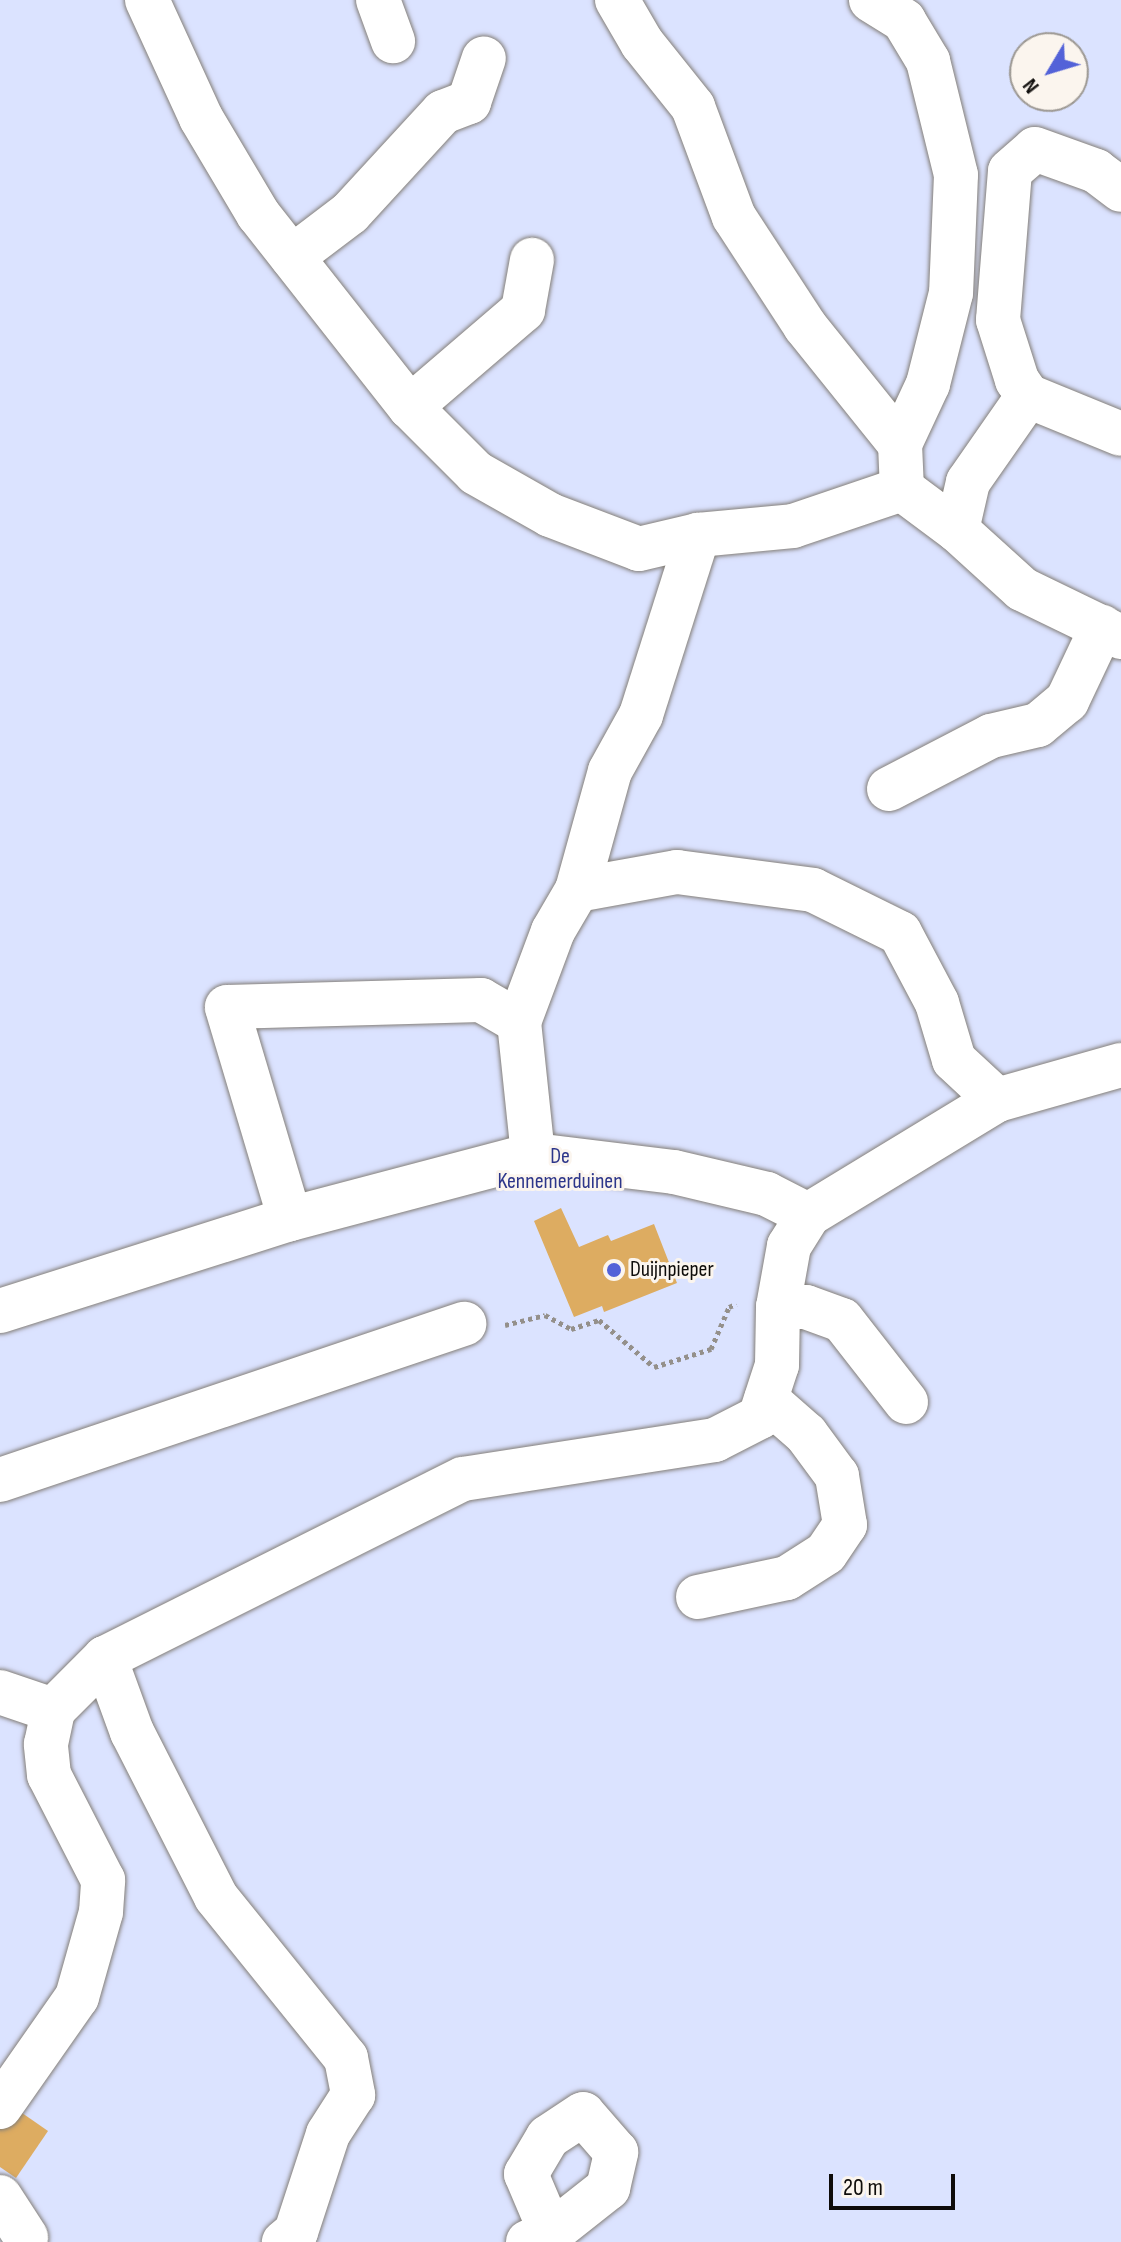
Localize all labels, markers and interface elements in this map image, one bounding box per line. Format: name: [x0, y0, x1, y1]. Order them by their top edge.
north arrow: [1009, 32, 1089, 112]
text: N: [1017, 73, 1046, 99]
park label: De Kennemerduinen: [497, 1143, 623, 1194]
place label: Duijnpieper: [630, 1257, 714, 1283]
marker: Duijnpieper: [605, 1261, 623, 1279]
scale bar: [833, 2158, 959, 2208]
text: 20 m: [843, 2173, 883, 2202]

